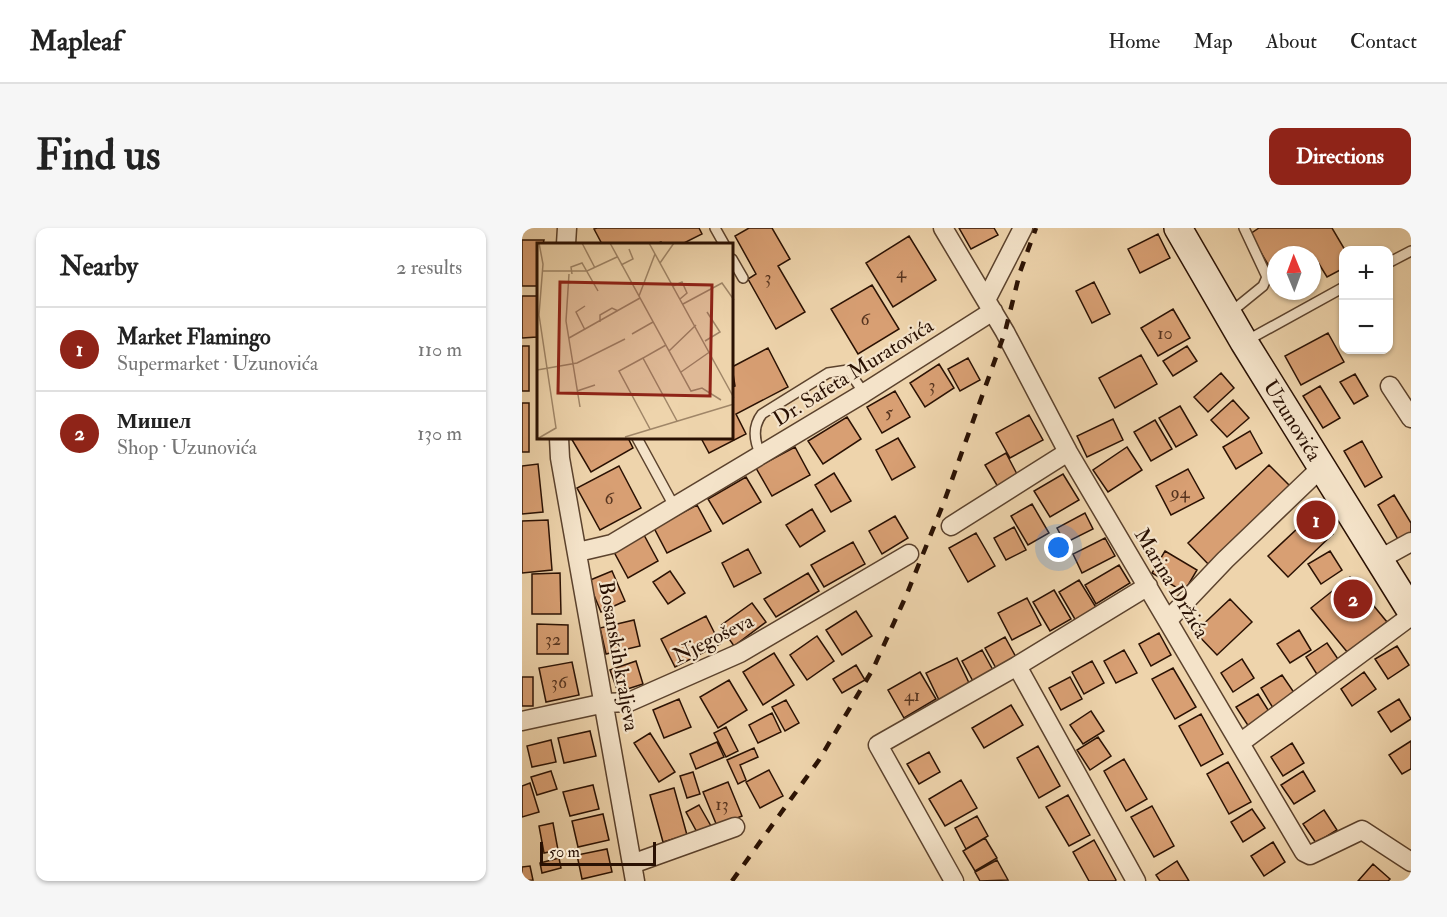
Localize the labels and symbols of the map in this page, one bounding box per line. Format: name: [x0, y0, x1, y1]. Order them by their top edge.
inset map: [537, 243, 734, 440]
north arrow: [1267, 246, 1321, 300]
house number: 4: [896, 261, 907, 284]
house number: 3: [765, 266, 771, 289]
house number: 6: [860, 308, 870, 331]
street label: Dr. Safeta Muratovića: [768, 312, 939, 433]
house number: 10: [1157, 322, 1173, 345]
house number: 3: [929, 374, 935, 397]
street label: Uzunovića: [1257, 375, 1328, 467]
house number: 5: [885, 401, 893, 424]
house number: 94: [1169, 481, 1191, 504]
house number: 6: [604, 487, 614, 510]
pin: 1: [1296, 498, 1336, 542]
street label: Marina Držića: [1128, 523, 1215, 644]
your location: [1044, 533, 1073, 562]
pin: 2: [1334, 576, 1372, 622]
street label: Bosanskih kraljeva: [592, 579, 645, 734]
street label: Njegoševa: [668, 607, 758, 670]
house number: 32: [545, 628, 561, 651]
house number: 36: [551, 671, 568, 694]
house number: 41: [904, 684, 920, 707]
house number: 13: [715, 793, 729, 816]
scale bar: [540, 839, 656, 866]

